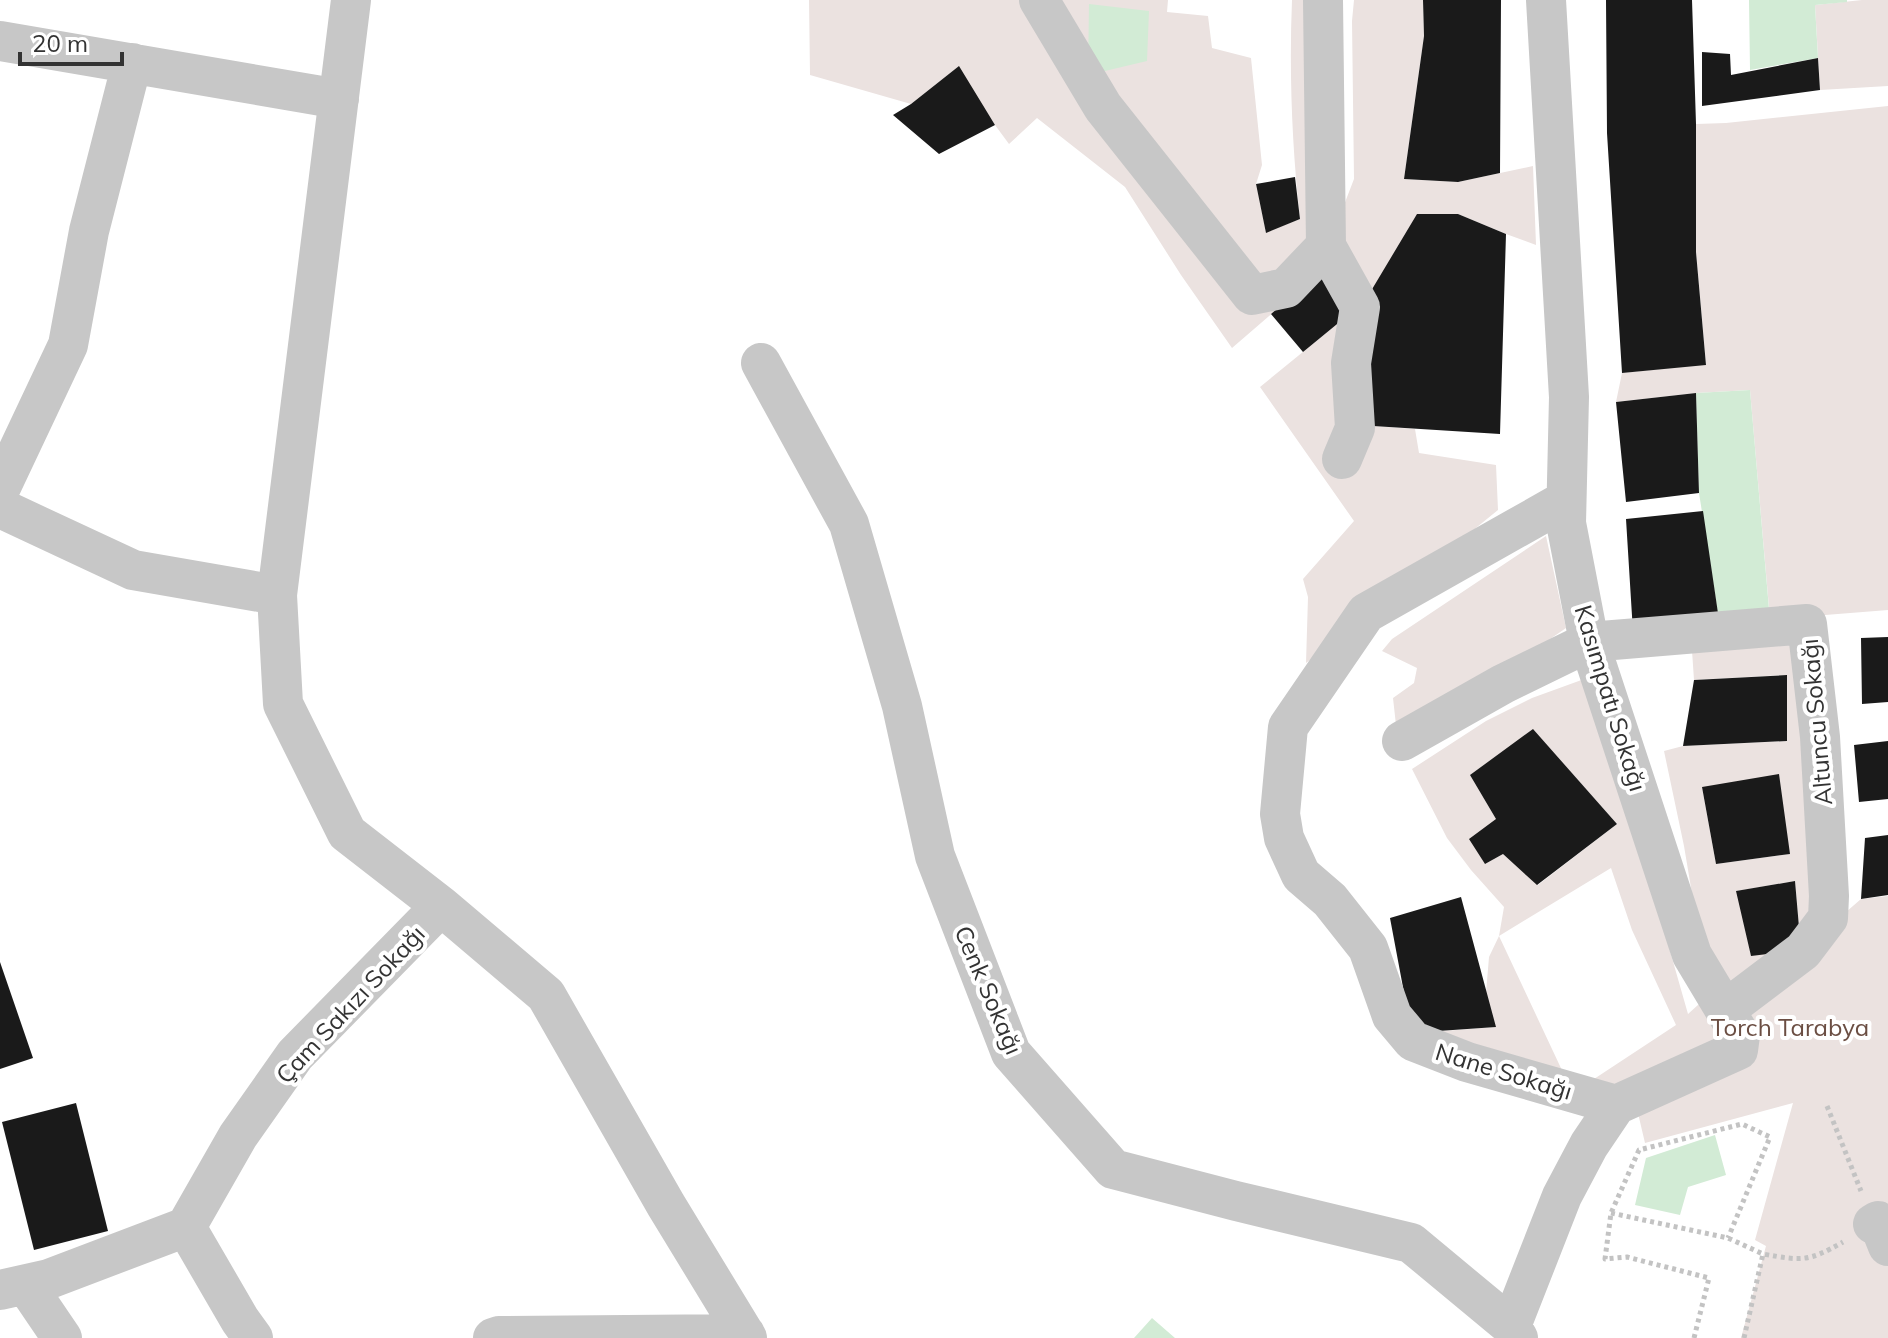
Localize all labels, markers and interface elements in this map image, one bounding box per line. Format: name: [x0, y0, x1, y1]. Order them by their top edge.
scale bar: [20, 16, 122, 66]
text: 20 m: [32, 28, 88, 58]
street label: Kasımpatı Sokağı: [1568, 601, 1654, 795]
street label: Altuncu Sokağı: [1794, 637, 1838, 807]
street label: Çam Sakızı Sokağı: [269, 919, 431, 1089]
street label: Cenk Sokağı: [948, 921, 1030, 1059]
park label: Torch Tarabya: [1711, 1012, 1869, 1042]
street label: Nane Sokağı: [1432, 1036, 1576, 1106]

